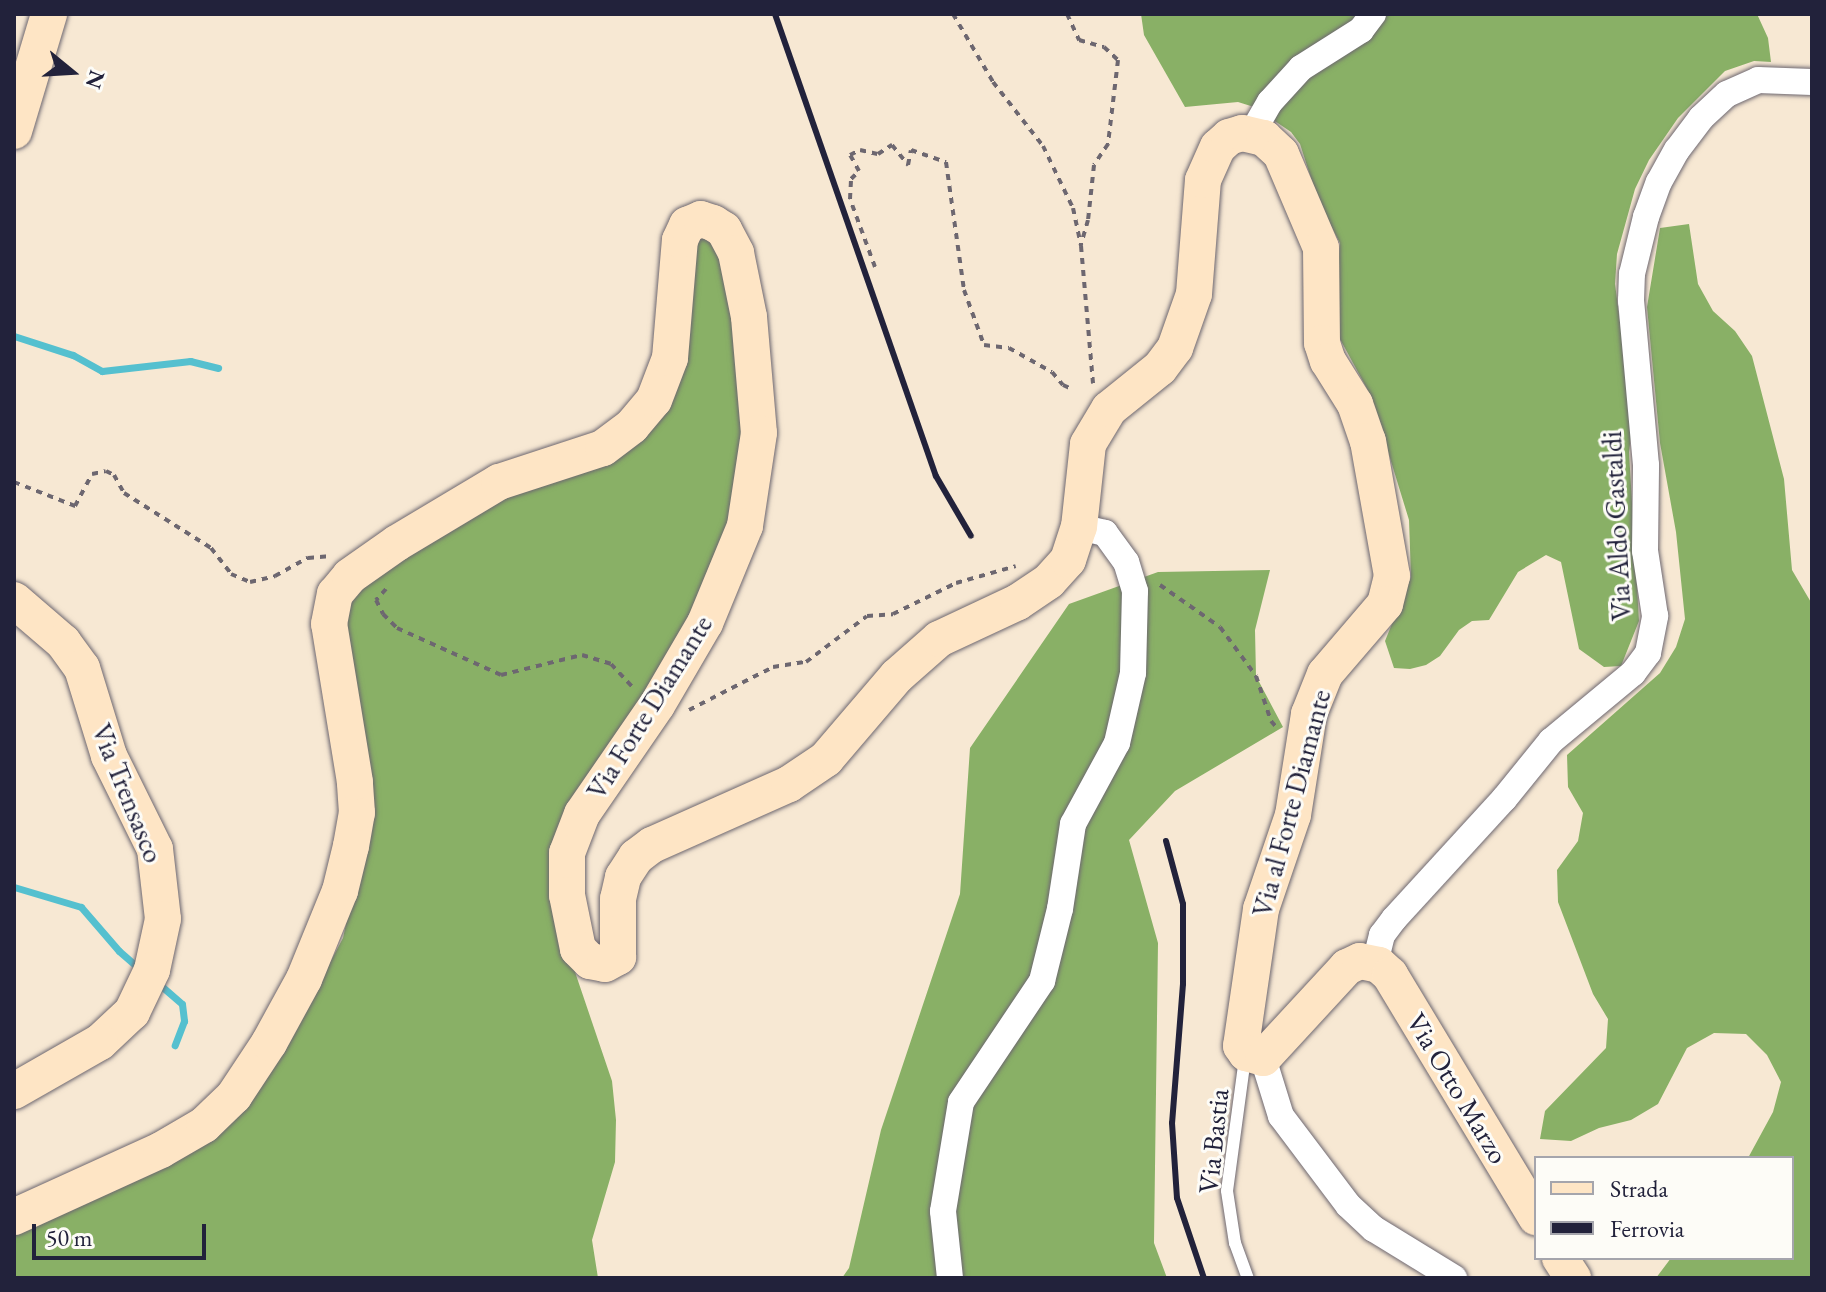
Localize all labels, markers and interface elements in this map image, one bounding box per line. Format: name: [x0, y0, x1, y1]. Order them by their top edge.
north arrow: [32, 32, 112, 112]
text: N: [79, 67, 112, 93]
street label: Via Aldo Gastaldi: [1594, 430, 1638, 622]
street label: Via Forte Diamante: [579, 609, 719, 805]
street label: Via al Forte Diamante: [1244, 686, 1338, 920]
street label: Via Trensasco: [85, 719, 171, 867]
street label: Via Otto Marzo: [1400, 1007, 1516, 1169]
street label: Via Bastia: [1191, 1087, 1235, 1195]
legend: [1534, 1156, 1794, 1260]
text: Strada: [1610, 1173, 1668, 1204]
scale bar: [36, 1208, 210, 1258]
text: Ferrovia: [1610, 1213, 1684, 1244]
text: 50 m: [46, 1222, 93, 1253]

